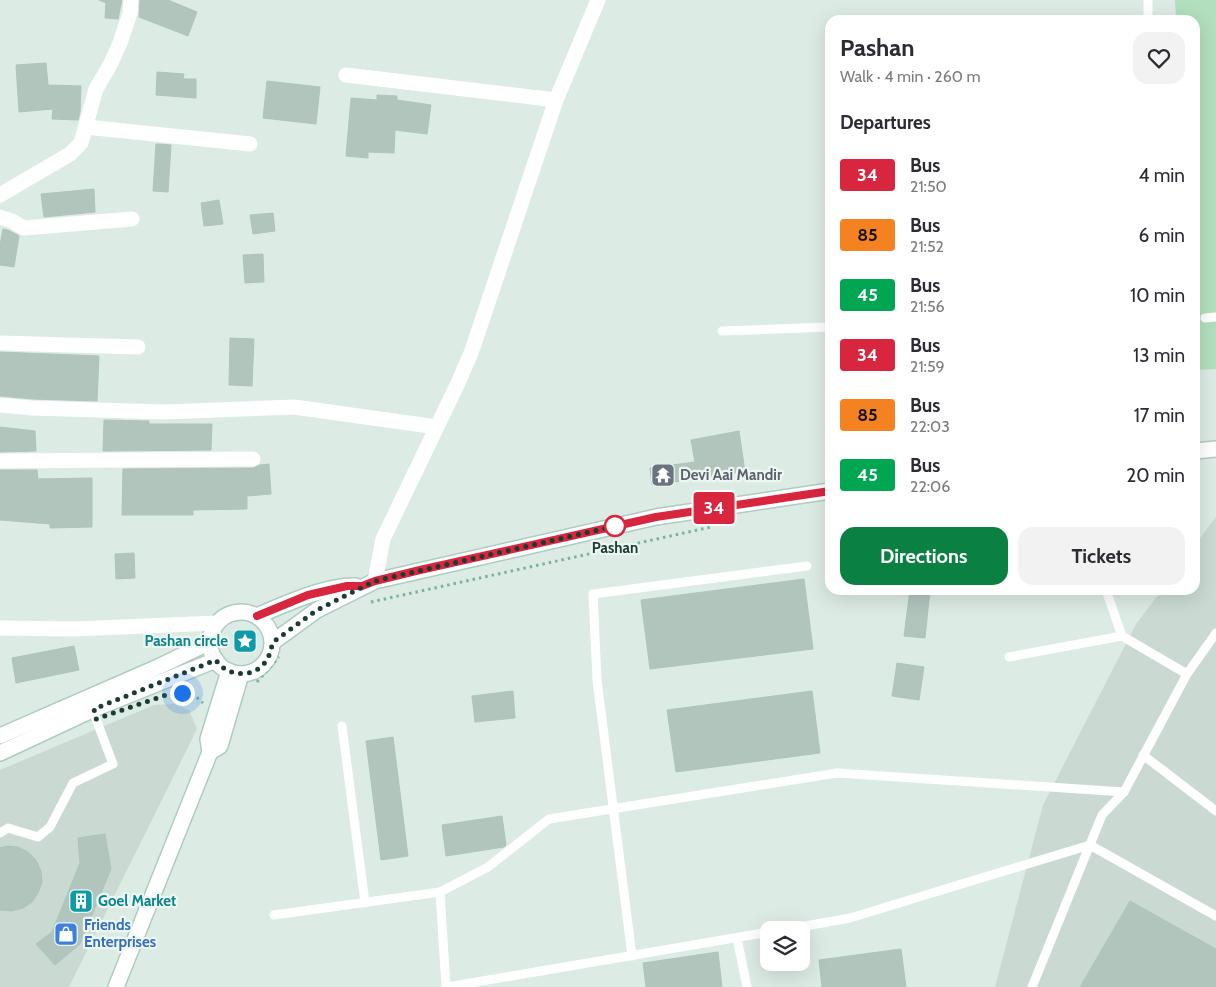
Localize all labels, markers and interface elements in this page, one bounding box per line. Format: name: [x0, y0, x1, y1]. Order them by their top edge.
button: heart: [1133, 32, 1185, 84]
text: Pashan: [840, 33, 915, 62]
text: Walk · 4 min · 260 m: [840, 67, 981, 86]
text: Departures: [840, 111, 931, 134]
text: Bus: [910, 154, 940, 177]
text: 34: [857, 164, 878, 186]
text: 4 min: [1138, 164, 1185, 187]
text: 21:50: [910, 177, 947, 196]
text: Bus: [910, 214, 940, 237]
text: 85: [857, 224, 878, 246]
text: 6 min: [1139, 224, 1185, 247]
text: 21:52: [910, 237, 944, 256]
text: Bus: [910, 274, 940, 297]
text: 45: [857, 284, 878, 306]
text: 10 min: [1130, 284, 1185, 307]
text: 21:56: [910, 297, 945, 316]
text: Bus: [910, 334, 940, 357]
text: 34: [857, 344, 878, 366]
text: 13 min: [1133, 344, 1185, 367]
text: 21:59: [910, 357, 945, 376]
text: Bus: [910, 394, 940, 417]
text: 85: [857, 404, 878, 426]
text: 17 min: [1134, 404, 1185, 427]
text: 22:03: [910, 417, 950, 436]
text: Bus: [910, 454, 940, 477]
temple icon: Devi Aai Mandir: [650, 462, 676, 488]
text: 45: [857, 464, 878, 486]
text: 20 min: [1126, 464, 1185, 487]
place label: Devi Aai Mandir: [680, 466, 782, 484]
text: 22:06: [910, 477, 950, 496]
line badge: 34: [692, 492, 736, 524]
text: 34: [704, 497, 724, 519]
marker: Pashan: [604, 515, 626, 537]
button: Directions: [840, 527, 1008, 585]
button: Tickets: [1018, 527, 1185, 585]
place label: Pashan: [592, 539, 638, 557]
place icon: Pashan circle: [232, 628, 258, 654]
place label: Pashan circle: [144, 632, 228, 650]
your location: [170, 681, 195, 706]
building icon: Goel Market: [68, 888, 94, 914]
place label: Goel Market: [98, 892, 176, 910]
place label: Friends Enterprises: [84, 916, 156, 951]
shop icon: Friends Enterprises: [53, 921, 79, 947]
map controls: [760, 921, 810, 971]
button: layers: [760, 921, 810, 971]

